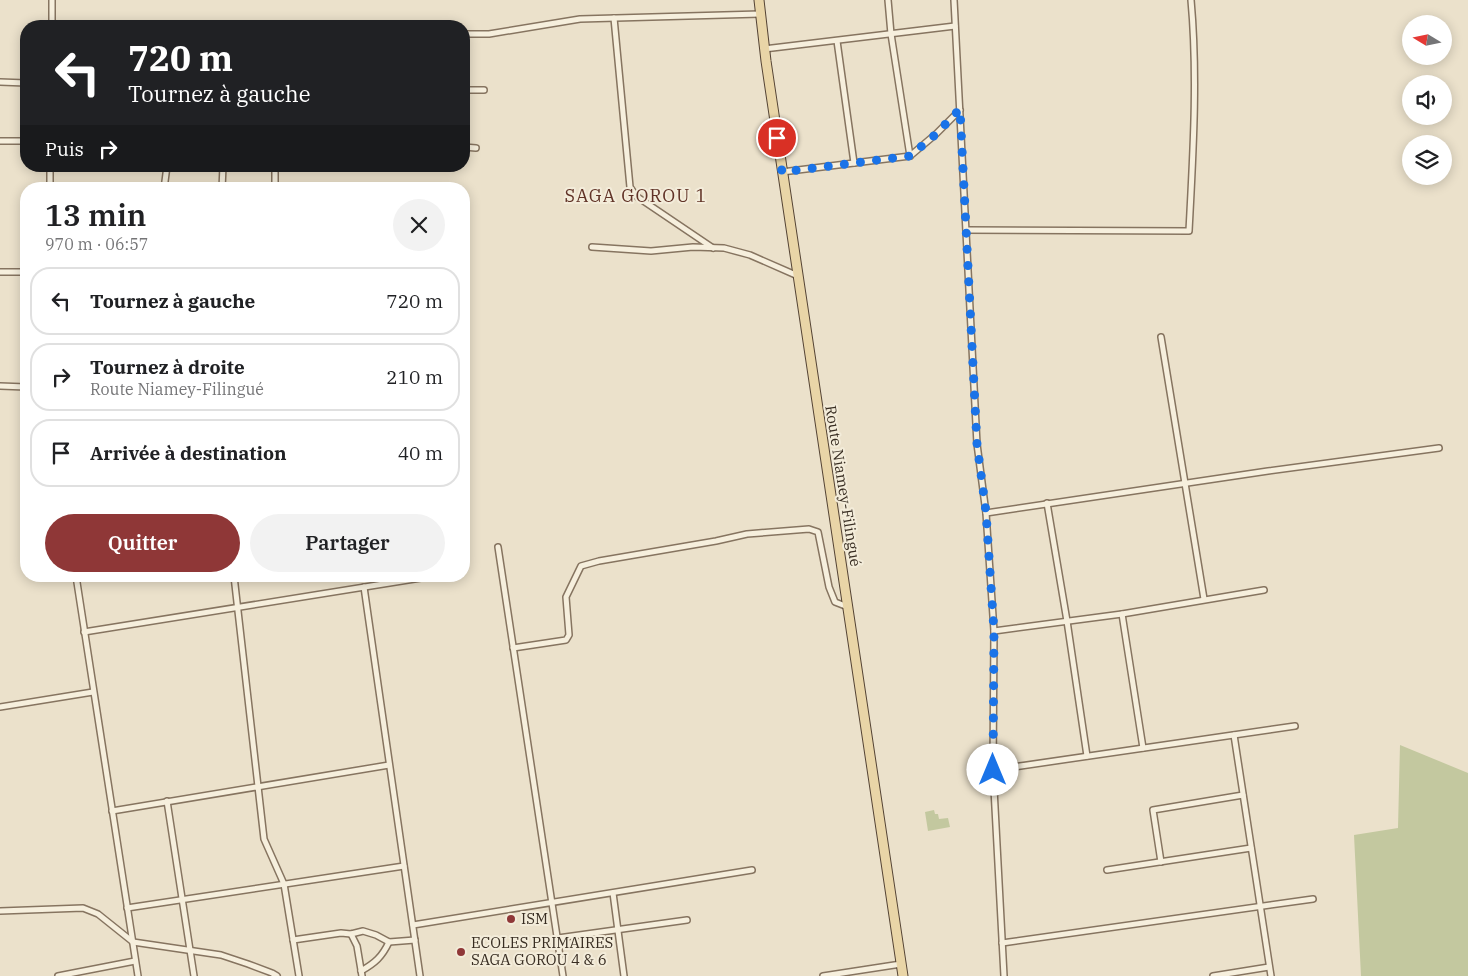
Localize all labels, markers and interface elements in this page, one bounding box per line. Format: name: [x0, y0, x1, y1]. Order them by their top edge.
north arrow: [1402, 15, 1452, 65]
map controls: [1402, 15, 1452, 185]
text: 720 m: [128, 35, 233, 81]
icon: left: [45, 40, 110, 105]
button: sound: [1402, 75, 1452, 125]
text: Tournez à gauche: [128, 79, 311, 108]
pin: [756, 117, 798, 159]
icon: arrive: [763, 124, 791, 152]
icon: right: [94, 135, 122, 163]
button: layers: [1402, 135, 1452, 185]
text: Puis: [45, 137, 84, 161]
district label: SAGA GOROU 1: [565, 184, 707, 207]
text: 13 min: [45, 195, 146, 234]
button: close: [393, 199, 445, 251]
text: 970 m · 06:57: [45, 234, 148, 254]
icon: left: [47, 287, 75, 315]
text: Tournez à gauche: [90, 289, 255, 313]
text: 720 m: [386, 289, 443, 313]
text: Tournez à droite: [90, 355, 245, 379]
icon: right: [47, 363, 75, 391]
text: 210 m: [386, 365, 443, 389]
text: Route Niamey-Filingué: [90, 379, 264, 399]
street label: Route Niamey-Filingué: [821, 404, 866, 568]
icon: arrive: [47, 439, 75, 467]
text: Arrivée à destination: [90, 441, 287, 465]
text: 40 m: [398, 441, 443, 465]
button: Quitter: [45, 514, 240, 572]
button: Partager: [250, 514, 445, 572]
position arrow: [966, 743, 1018, 795]
place label: ISM: [521, 909, 548, 928]
marker: ISM: [505, 913, 517, 925]
place label: ECOLES PRIMAIRES SAGA GOROU 4 & 6: [471, 933, 613, 969]
marker: ECOLES PRIMAIRES SAGA GOROU 4 & 6: [455, 946, 467, 958]

